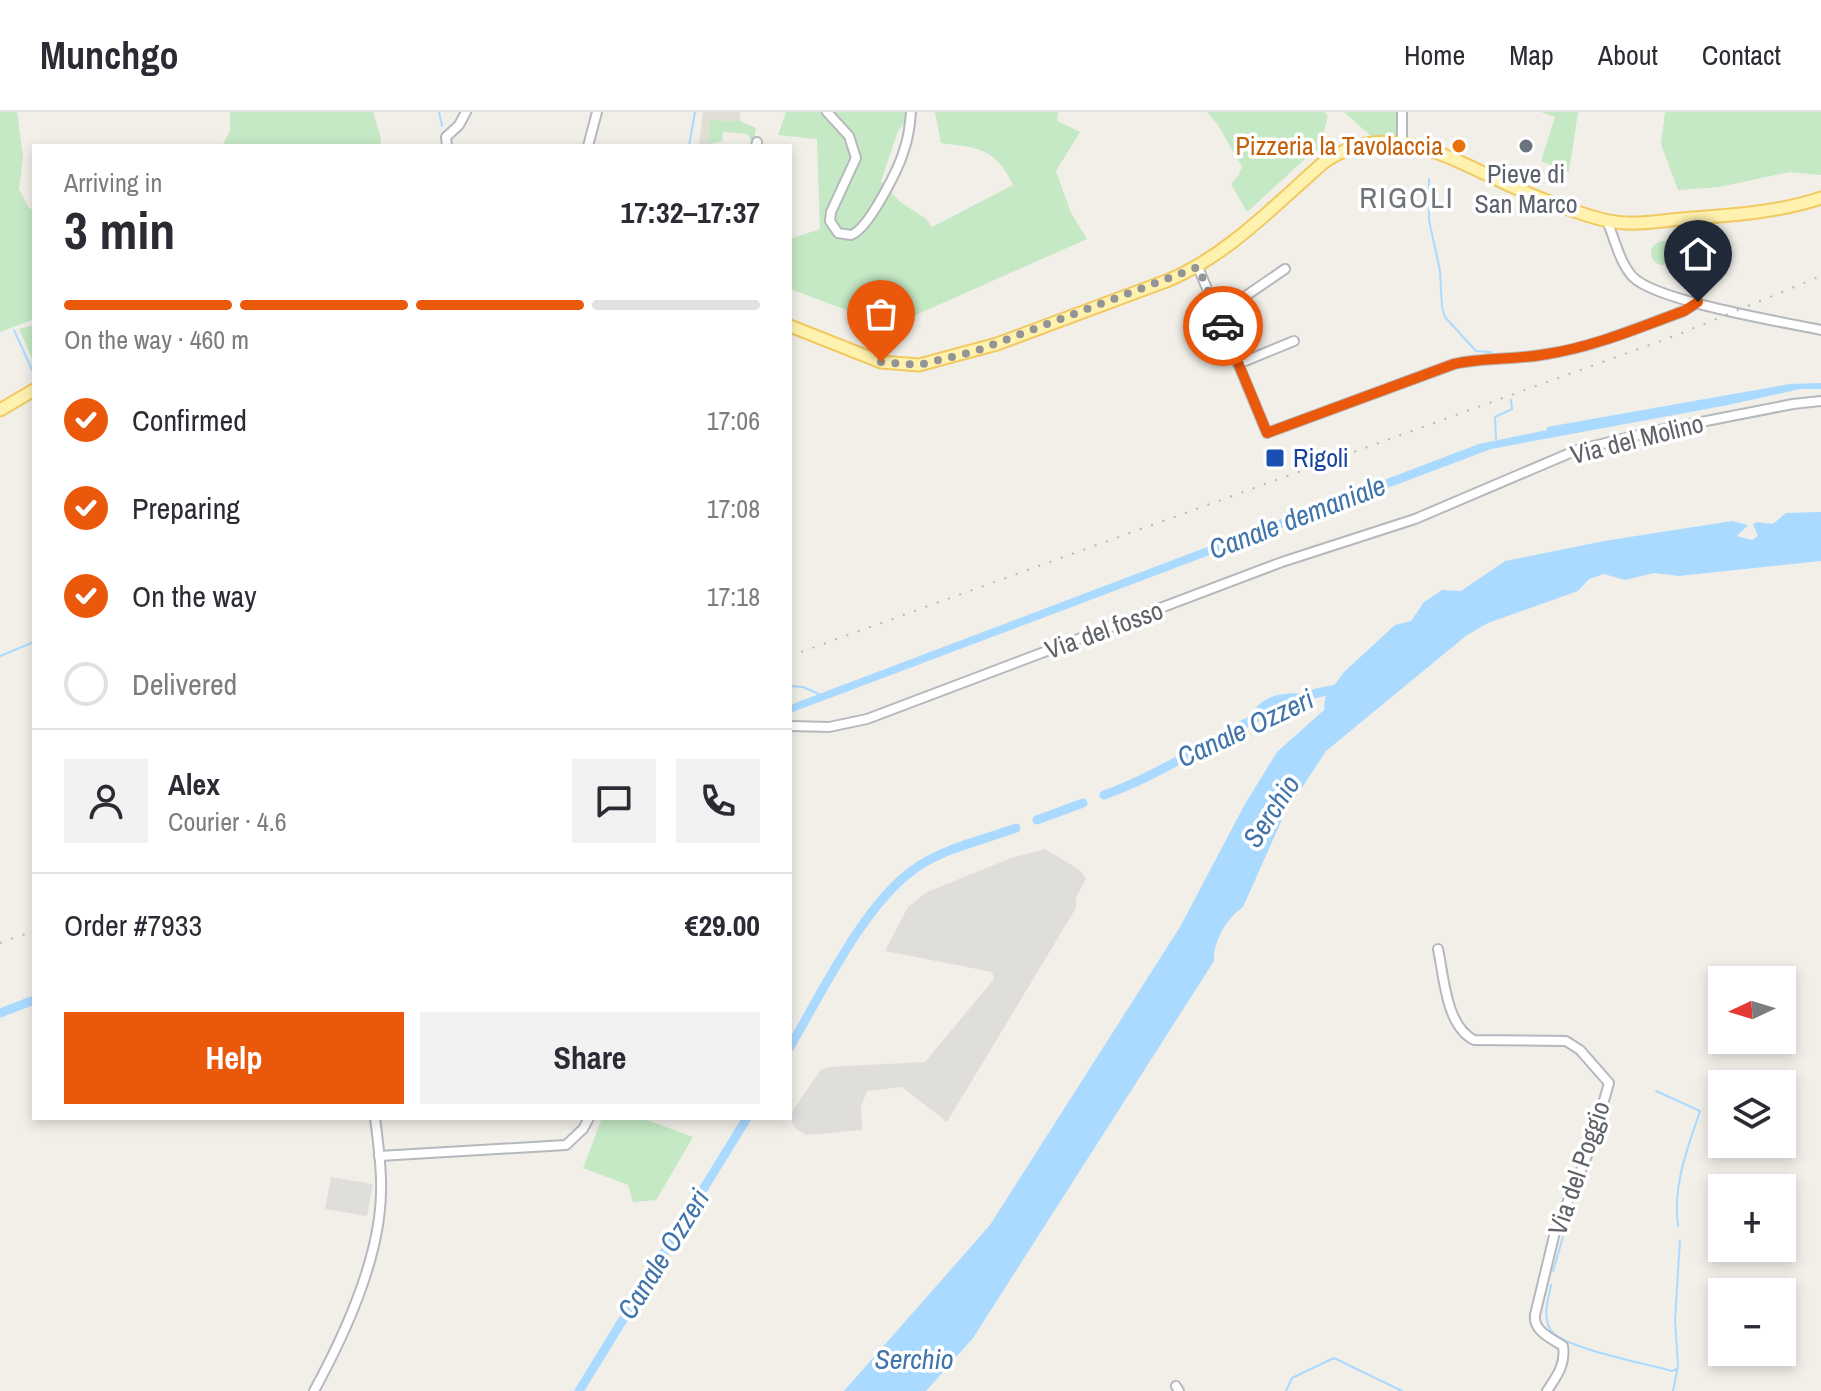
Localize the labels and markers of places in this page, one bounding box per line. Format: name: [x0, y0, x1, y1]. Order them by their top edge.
place label: Pizzeria la Tavolaccia: [1236, 128, 1443, 163]
marker: Pizzeria la Tavolaccia: [1450, 137, 1468, 155]
marker: Pieve di San Marco: [1517, 137, 1535, 155]
place label: Pieve di San Marco: [1474, 156, 1578, 221]
pin: [1664, 220, 1732, 302]
pin: [847, 280, 915, 362]
place label: Rigoli: [1293, 440, 1349, 475]
marker: Rigoli: [1264, 447, 1286, 469]

